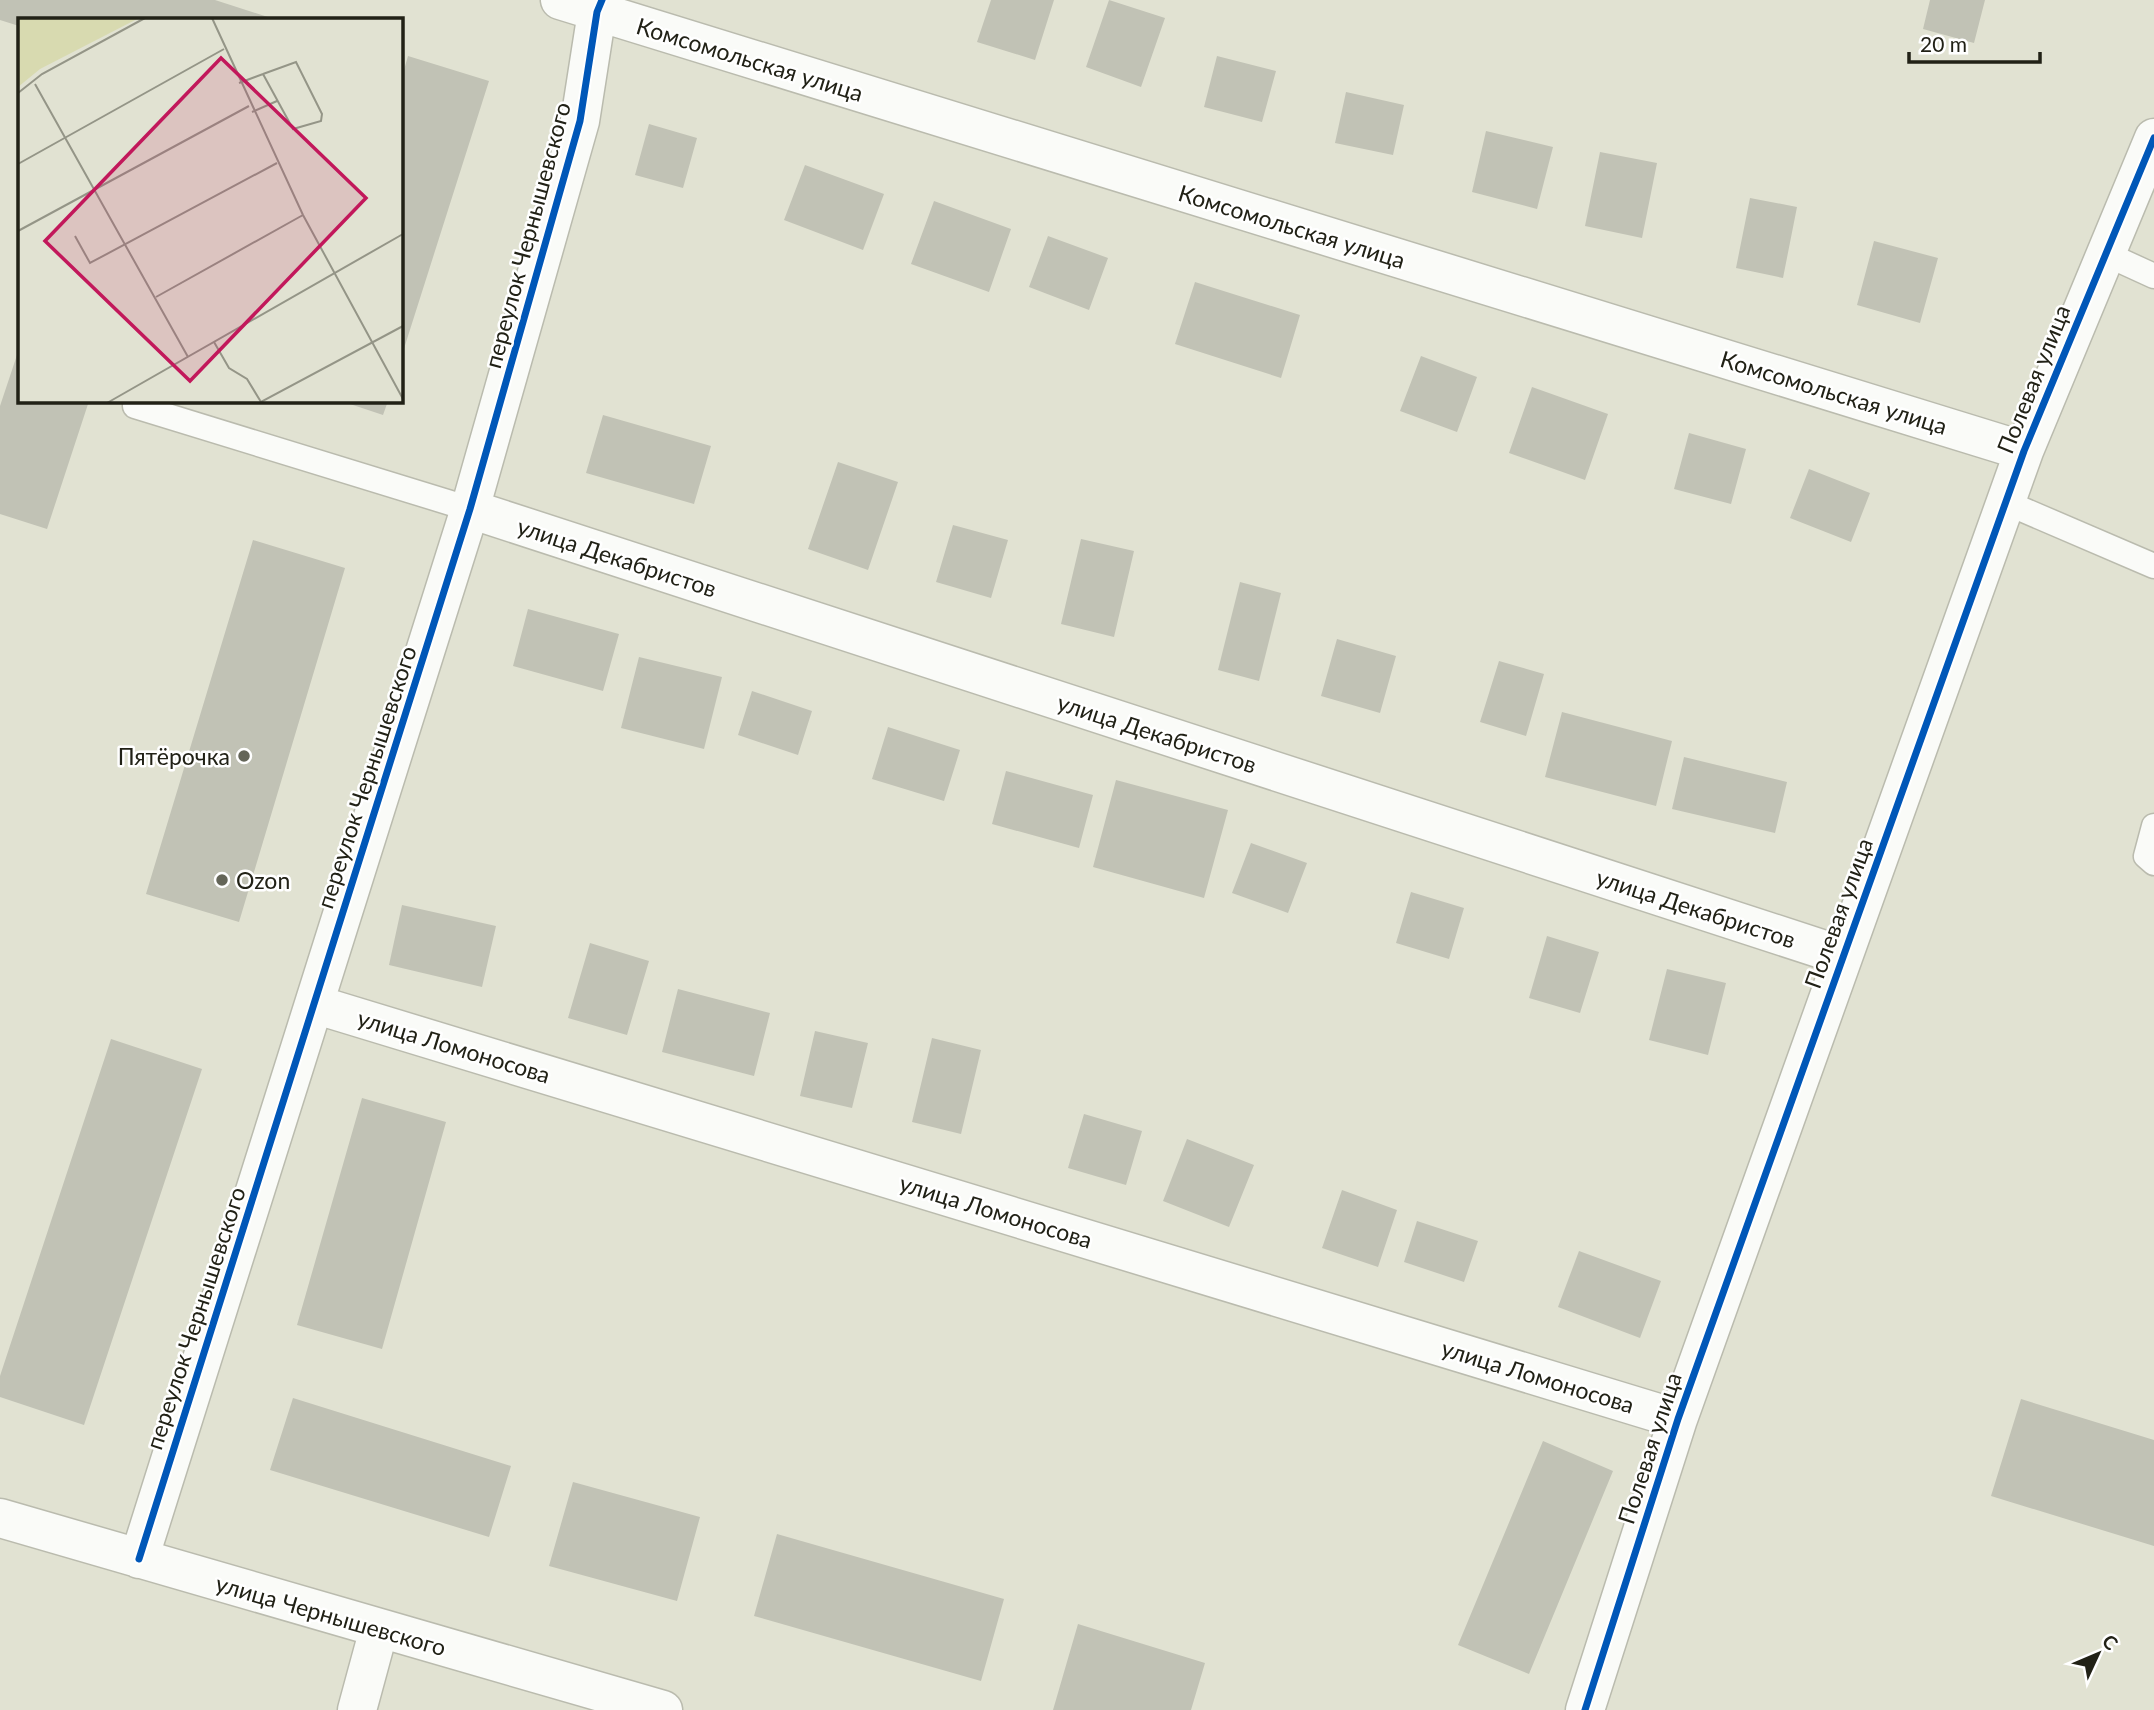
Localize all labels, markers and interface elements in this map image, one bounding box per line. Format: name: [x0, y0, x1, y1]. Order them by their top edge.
street label: Комсомольская улица: [633, 11, 867, 107]
inset map: [18, 18, 402, 402]
scale bar: [1909, 21, 2040, 65]
text: 20 m: [1920, 31, 1967, 56]
street label: переулок Чернышевского: [478, 99, 576, 371]
street label: Комсомольская улица: [1175, 178, 1409, 274]
street label: Полевая улица: [1990, 301, 2076, 457]
street label: Комсомольская улица: [1717, 344, 1951, 440]
street label: улица Декабристов: [514, 512, 720, 602]
street label: переулок Чернышевского: [310, 642, 422, 912]
street label: улица Декабристов: [1054, 688, 1260, 778]
place label: Пятёрочка: [118, 742, 230, 770]
marker: Пятёрочка: [236, 748, 252, 764]
street label: Полевая улица: [1798, 834, 1878, 992]
street label: улица Декабристов: [1593, 863, 1799, 953]
place label: Ozon: [236, 866, 290, 894]
marker: Ozon: [214, 872, 230, 888]
street label: улица Ломоносова: [354, 1003, 554, 1089]
street label: улица Ломоносова: [896, 1168, 1096, 1254]
street label: переулок Чернышевского: [139, 1183, 251, 1453]
street label: улица Ломоносова: [1438, 1333, 1638, 1419]
street label: Полевая улица: [1611, 1369, 1687, 1527]
street label: улица Чернышевского: [213, 1569, 449, 1661]
north arrow: [2063, 1619, 2133, 1689]
text: С: [2098, 1629, 2124, 1655]

